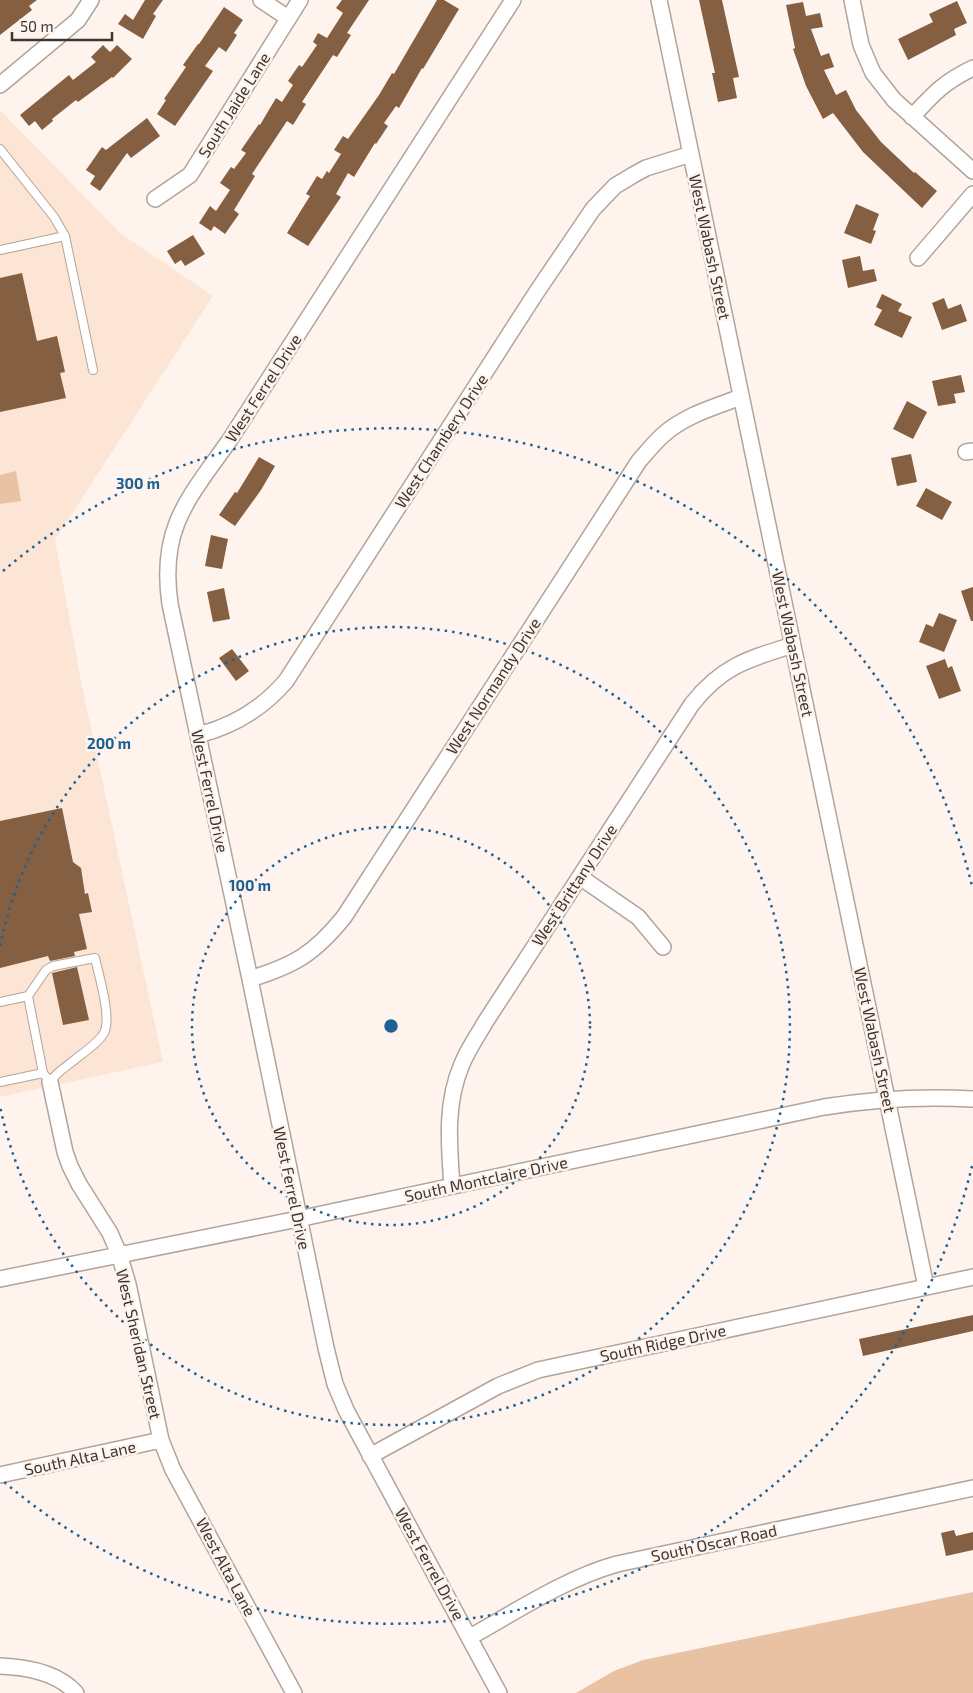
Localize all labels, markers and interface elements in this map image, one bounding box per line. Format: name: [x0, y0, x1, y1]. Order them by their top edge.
scale bar: [12, 10, 112, 42]
text: 50 m: [20, 17, 54, 35]
street label: South Jaide Lane: [194, 49, 273, 161]
street label: West Wabash Street: [686, 172, 735, 321]
street label: West Ferrel Drive: [220, 330, 305, 445]
street label: West Chambery Drive: [390, 370, 491, 511]
text: 300 m: [116, 474, 160, 492]
street label: West Wabash Street: [769, 569, 818, 718]
street label: West Normandy Drive: [441, 614, 544, 758]
street label: West Ferrel Drive: [188, 728, 233, 854]
text: 200 m: [87, 734, 131, 752]
street label: West Brittany Drive: [527, 820, 620, 949]
text: 100 m: [229, 876, 271, 894]
street label: West Wabash Street: [851, 965, 900, 1114]
centre of rings: [382, 1017, 400, 1035]
street label: West Ferrel Drive: [270, 1125, 315, 1251]
street label: South Montclaire Drive: [403, 1152, 569, 1205]
street label: West Sheridan Street: [113, 1267, 166, 1421]
street label: South Ridge Drive: [598, 1320, 728, 1365]
street label: South Alta Lane: [22, 1436, 137, 1479]
street label: West Ferrel Drive: [392, 1504, 469, 1623]
street label: West Alta Lane: [193, 1514, 260, 1619]
street label: South Oscar Road: [649, 1520, 779, 1565]

